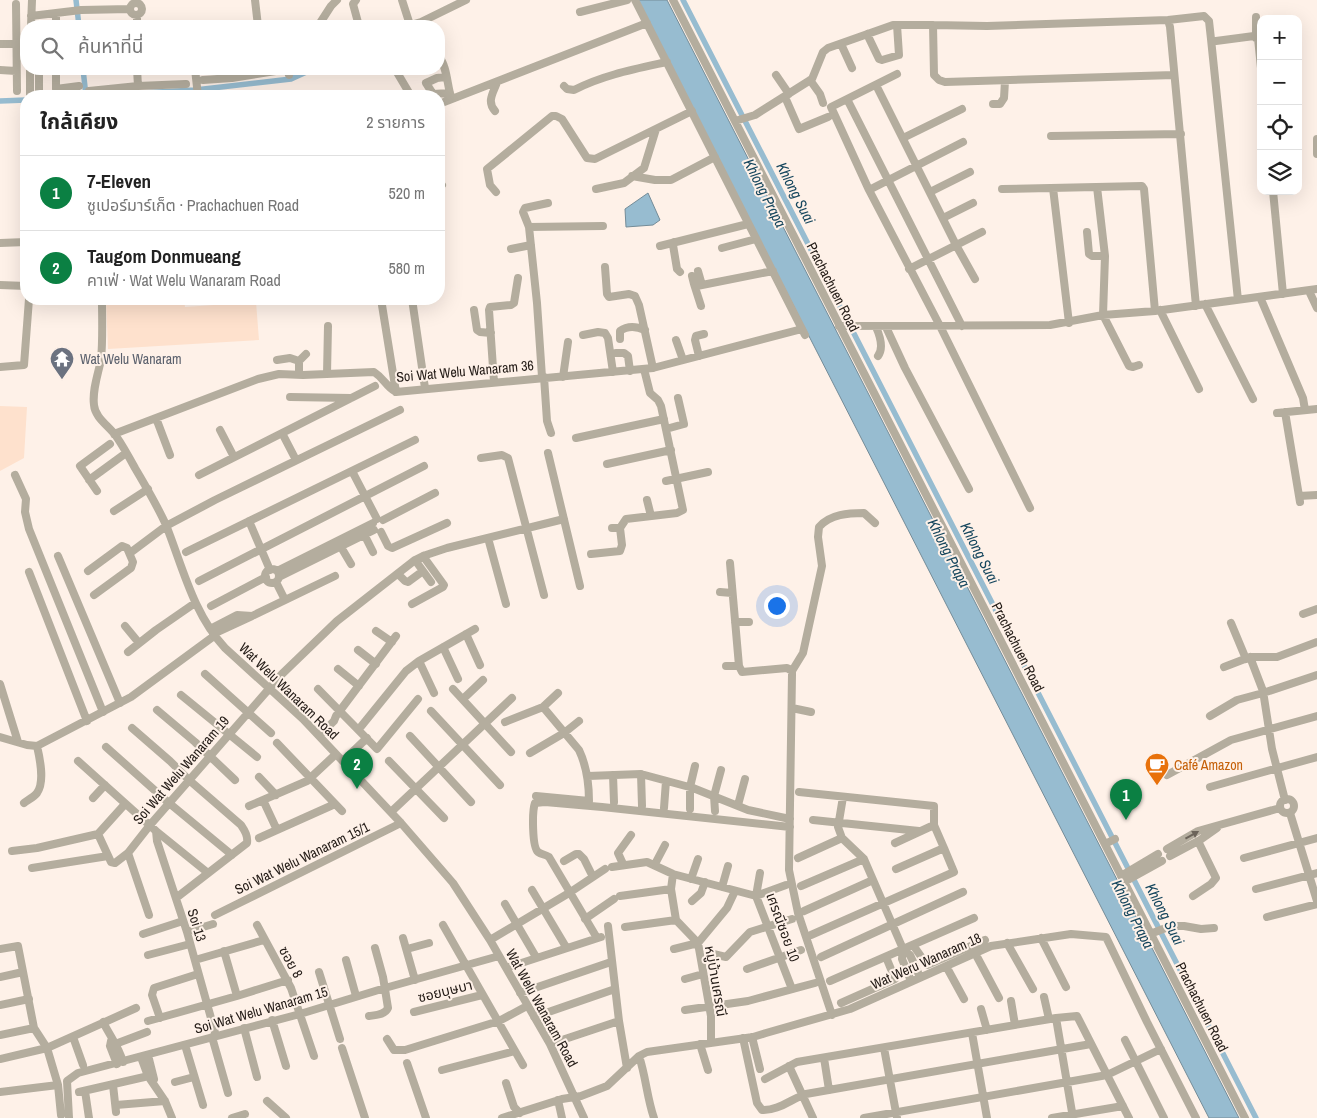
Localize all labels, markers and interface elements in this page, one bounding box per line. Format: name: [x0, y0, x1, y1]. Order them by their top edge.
map controls: [1257, 15, 1302, 195]
button: +: [1257, 15, 1302, 60]
search box: [20, 20, 445, 75]
text: ค้นหาที่นี่: [78, 33, 143, 59]
icon: search: [38, 34, 66, 62]
button: −: [1257, 60, 1302, 105]
button: locate: [1257, 105, 1302, 150]
text: ใกล้เคียง: [40, 107, 118, 136]
text: 2 รายการ: [366, 111, 425, 133]
button: layers: [1257, 150, 1302, 195]
water label: Khlong Prapa: [739, 155, 791, 231]
water label: Khlong Suai: [771, 158, 821, 228]
text: 7-Eleven: [87, 168, 151, 194]
text: 1: [52, 182, 60, 204]
text: 520 m: [389, 182, 425, 204]
text: ซูเปอร์มาร์เก็ต · Prachachuen Road: [87, 194, 299, 216]
street label: Prachachuen Road: [803, 239, 863, 335]
text: Taugom Donmueang: [87, 243, 241, 269]
text: 2: [52, 257, 60, 279]
text: 580 m: [389, 257, 425, 279]
text: คาเฟ่ · Wat Welu Wanaram Road: [87, 269, 281, 291]
temple icon: Wat Welu Wanaram: [49, 346, 75, 380]
place label: Wat Welu Wanaram: [80, 350, 182, 368]
street label: Soi Wat Welu Wanaram 36: [395, 356, 535, 386]
water label: Khlong Prapa: [923, 515, 975, 591]
water label: Khlong Suai: [955, 518, 1005, 588]
your location: [764, 593, 790, 619]
street label: Prachachuen Road: [988, 599, 1048, 695]
street label: Wat Welu Wanaram Road: [235, 639, 343, 743]
street label: Soi Wat Welu Wanaram 19: [129, 712, 233, 828]
pin: 2: [341, 748, 373, 789]
cafe icon: Café Amazon: [1144, 752, 1170, 786]
place label: Café Amazon: [1174, 756, 1243, 774]
pin: 1: [1110, 779, 1142, 820]
street label: Soi Wat Welu Wanaram 15/1: [232, 817, 373, 898]
one-way arrow: [1186, 830, 1199, 839]
water label: Khlong Prapa: [1107, 876, 1159, 952]
water label: Khlong Suai: [1140, 879, 1190, 949]
street label: เศรณีซอย 10: [762, 890, 804, 964]
street label: Soi 13: [184, 906, 210, 944]
street label: Wat Weru Wanaram 18: [868, 929, 984, 993]
street label: ซอย 8: [275, 943, 307, 981]
street label: หมู่บ้านเศรณี: [701, 944, 731, 1018]
street label: Wat Welu Wanaram Road: [502, 946, 582, 1070]
street label: Prachachuen Road: [1172, 959, 1232, 1055]
street label: ซอยบุษบา: [416, 976, 474, 1006]
street label: Soi Wat Welu Wanaram 15: [192, 982, 330, 1038]

